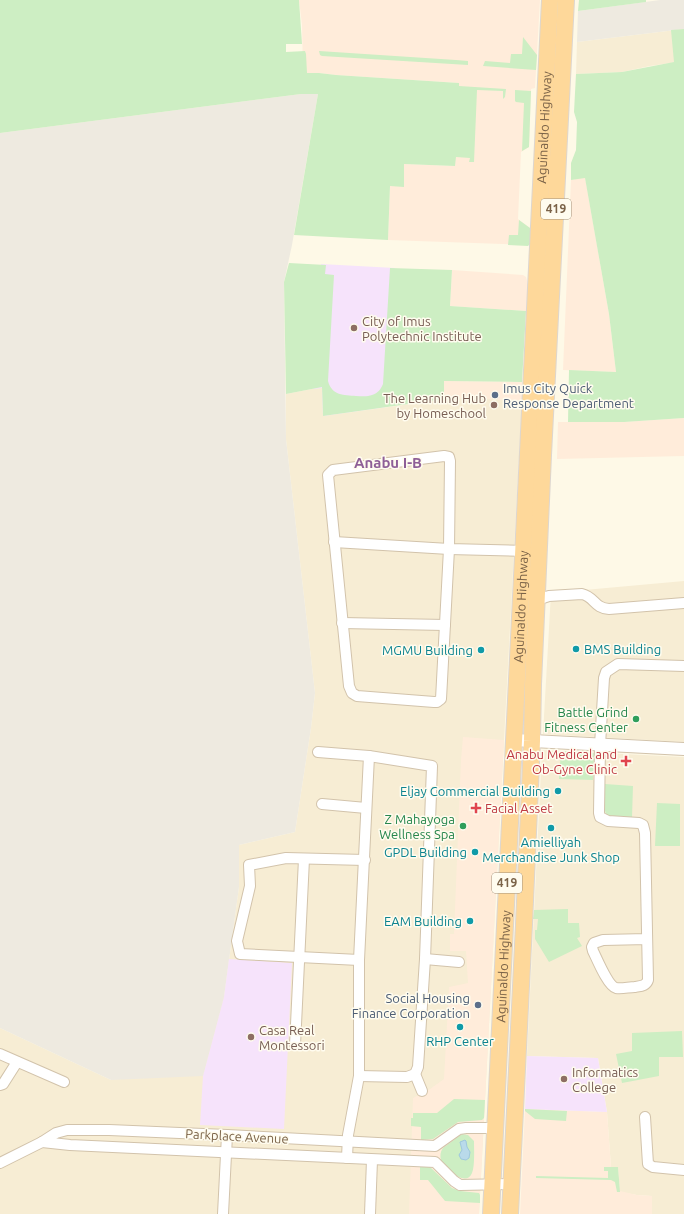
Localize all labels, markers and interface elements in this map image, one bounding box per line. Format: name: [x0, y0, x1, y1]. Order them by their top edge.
street label: Aguinaldo Highway: [534, 71, 554, 184]
road number: 419: [541, 199, 571, 219]
place label: City of Imus Polytechnic Institute: [362, 314, 482, 343]
marker: City of Imus Polytechnic Institute: [349, 323, 359, 333]
place label: Imus City Quick Response Department: [503, 381, 634, 410]
marker: Imus City Quick Response Department: [490, 390, 500, 400]
place label: The Learning Hub by Homeschool: [383, 391, 487, 420]
marker: The Learning Hub by Homeschool: [489, 400, 499, 410]
district label: Anabu I-B: [354, 454, 422, 471]
street label: Aguinaldo Highway: [511, 550, 530, 663]
place label: BMS Building: [584, 642, 661, 656]
place label: MGMU Building: [382, 643, 473, 657]
marker: BMS Building: [571, 644, 581, 654]
marker: MGMU Building: [476, 645, 486, 655]
place label: Battle Grind Fitness Center: [544, 705, 628, 734]
marker: Battle Grind Fitness Center: [631, 714, 641, 724]
place label: Anabu Medical and Ob-Gyne Clinic: [506, 747, 617, 776]
marker: Anabu Medical and Ob-Gyne Clinic: [620, 755, 632, 767]
place label: Eljay Commercial Building: [400, 784, 550, 798]
marker: Eljay Commercial Building: [553, 786, 563, 796]
place label: Facial Asset: [485, 801, 552, 815]
marker: Facial Asset: [470, 802, 482, 814]
place label: Z Mahayoga Wellness Spa: [379, 812, 455, 841]
marker: Z Mahayoga Wellness Spa: [458, 821, 468, 831]
marker: Amielliyah Merchandise Junk Shop: [546, 823, 556, 833]
place label: Amielliyah Merchandise Junk Shop: [482, 835, 620, 864]
place label: GPDL Building: [384, 845, 467, 859]
marker: GPDL Building: [470, 847, 480, 857]
road number: 419: [492, 873, 522, 893]
street label: Aguinaldo Highway: [493, 910, 513, 1023]
place label: EAM Building: [384, 914, 462, 928]
marker: EAM Building: [465, 916, 475, 926]
place label: Social Housing Finance Corporation: [352, 991, 470, 1020]
marker: Social Housing Finance Corporation: [473, 1000, 483, 1010]
marker: RHP Center: [455, 1022, 465, 1032]
place label: Casa Real Montessori: [259, 1023, 325, 1052]
marker: Casa Real Montessori: [246, 1032, 256, 1042]
place label: RHP Center: [426, 1034, 494, 1048]
place label: Informatics College: [572, 1065, 638, 1094]
marker: Informatics College: [559, 1074, 569, 1084]
street label: Parkplace Avenue: [185, 1126, 289, 1146]

